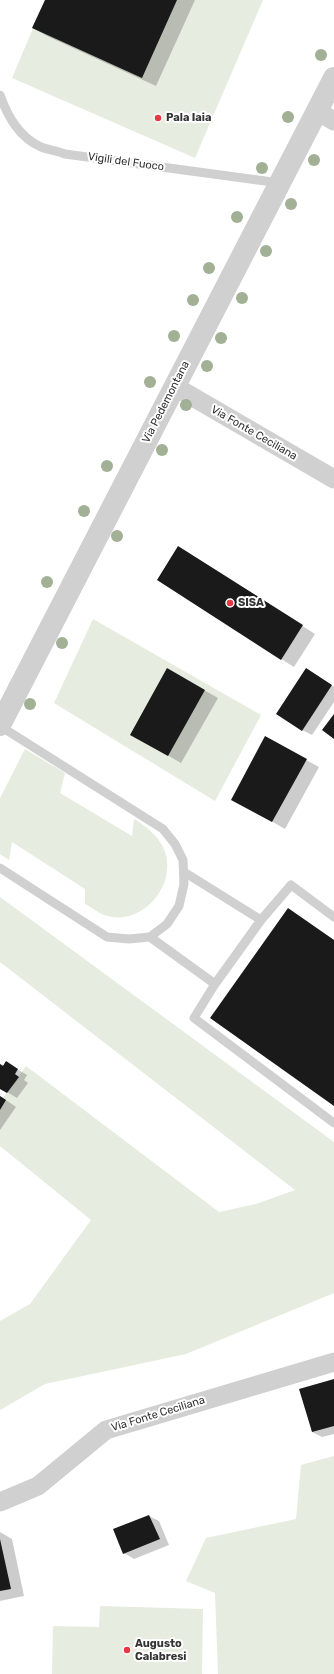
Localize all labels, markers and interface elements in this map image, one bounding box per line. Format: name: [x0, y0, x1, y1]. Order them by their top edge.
place label: Pala Iaia: [166, 111, 211, 125]
marker: Pala Iaia: [153, 113, 163, 123]
street label: Vigili del Fuoco: [87, 150, 165, 174]
street label: Via Pedemontana: [140, 359, 192, 445]
street label: Via Fonte Ceciliana: [209, 403, 299, 463]
place label: SISA: [238, 596, 264, 610]
marker: SISA: [225, 598, 235, 608]
street label: Via Fonte Ceciliana: [110, 1393, 206, 1435]
place label: Augusto Calabresi: [135, 1637, 186, 1663]
marker: Augusto Calabresi: [122, 1645, 132, 1655]

